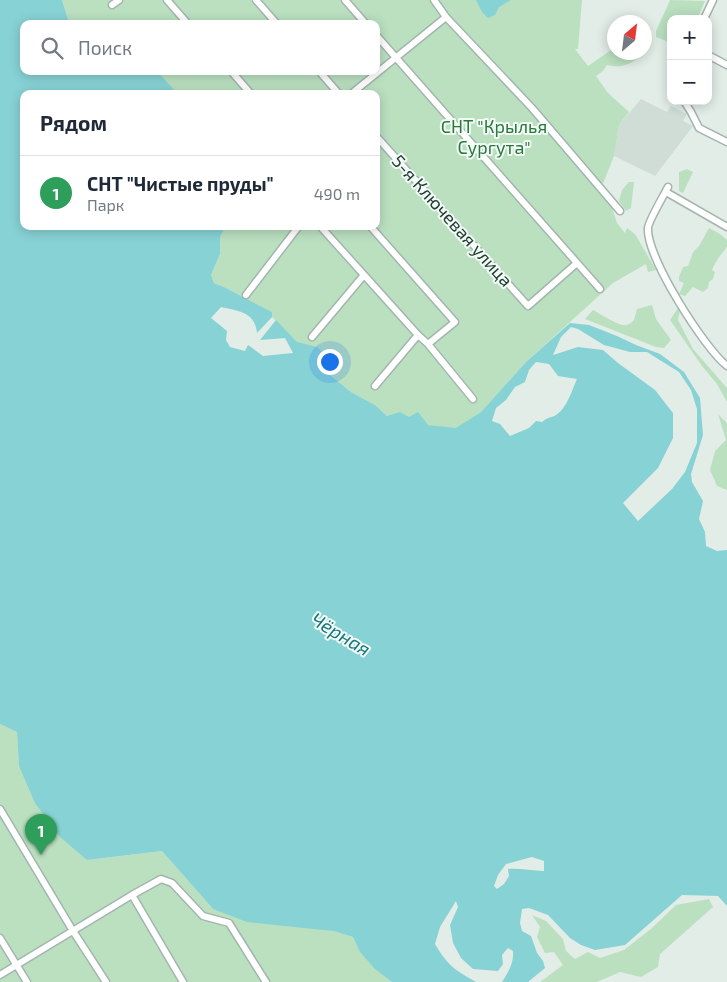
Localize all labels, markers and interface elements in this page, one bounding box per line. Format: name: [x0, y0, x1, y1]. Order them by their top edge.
north arrow: [607, 15, 652, 60]
map controls: [667, 15, 712, 105]
button: +: [667, 15, 712, 60]
search box: [20, 20, 380, 75]
icon: search: [38, 34, 66, 62]
text: Поиск: [78, 36, 132, 59]
button: −: [667, 60, 712, 105]
text: Рядом: [40, 110, 107, 135]
park label: CНТ "Крылья Сургута": [441, 115, 547, 158]
street label: 5-я Ключевая улица: [388, 150, 518, 291]
text: СНТ "Чистые пруды": [87, 172, 273, 195]
text: 1: [53, 184, 59, 203]
text: 490 m: [314, 184, 360, 203]
text: Парк: [87, 195, 124, 214]
your location: [317, 349, 343, 375]
water label: Чёрная: [307, 607, 375, 660]
pin: 1: [25, 814, 57, 855]

